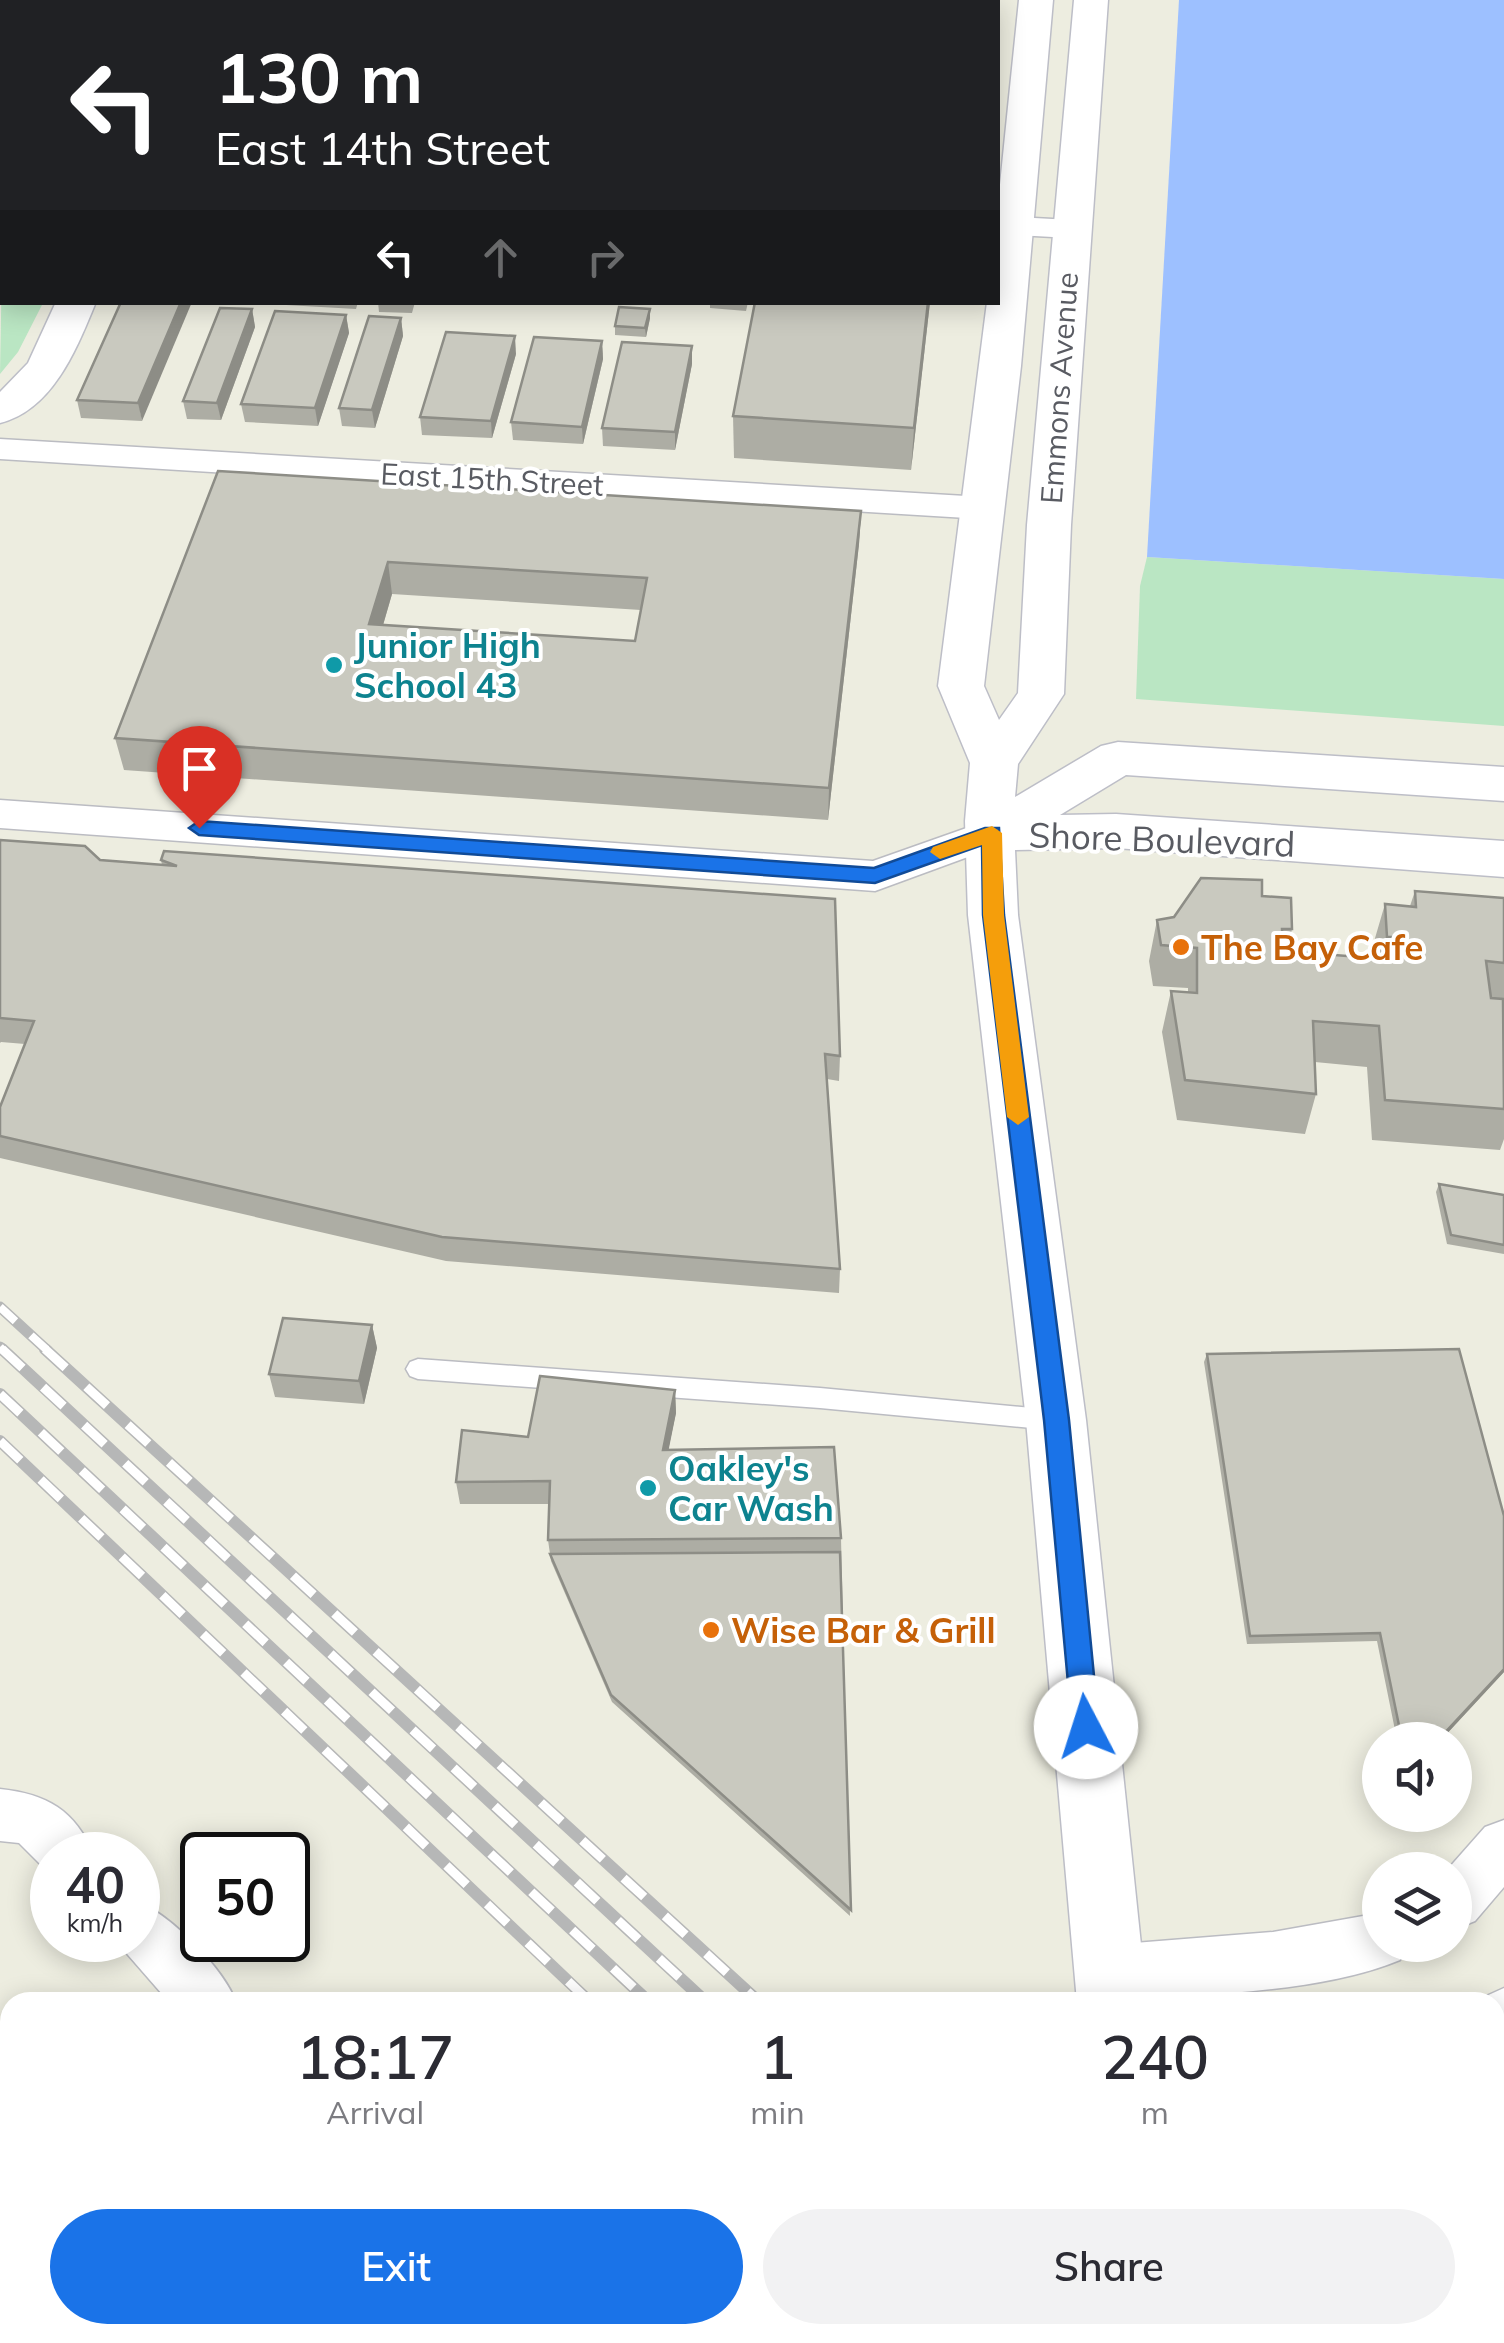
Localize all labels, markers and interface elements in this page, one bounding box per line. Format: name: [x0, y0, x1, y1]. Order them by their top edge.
text: 130 m: [215, 33, 423, 121]
icon: left: [50, 40, 180, 170]
text: East 14th Street: [215, 120, 550, 176]
icon: left: [368, 230, 423, 285]
icon: ahead: [473, 230, 528, 285]
icon: right: [578, 230, 633, 285]
street label: Emmons Avenue: [1032, 271, 1086, 505]
street label: East 15th Street: [379, 454, 605, 504]
place label: Junior High School 43: [354, 623, 541, 707]
marker: Junior High School 43: [323, 654, 345, 676]
pin: [157, 726, 242, 829]
icon: arrive: [172, 741, 227, 796]
street label: Shore Boulevard: [1028, 812, 1296, 866]
place label: The Bay Cafe: [1201, 925, 1423, 969]
marker: The Bay Cafe: [1170, 936, 1192, 958]
place label: Oakley's Car Wash: [668, 1446, 834, 1530]
marker: Oakley's Car Wash: [637, 1477, 659, 1499]
place label: Wise Bar & Grill: [731, 1608, 996, 1652]
marker: Wise Bar & Grill: [700, 1619, 722, 1641]
position arrow: [1034, 1675, 1138, 1779]
map controls: [1362, 1722, 1472, 1962]
button: sound: [1362, 1722, 1472, 1832]
speed limit sign: 50: [180, 1832, 310, 1962]
button: layers: [1362, 1852, 1472, 1962]
text: 40: [65, 1853, 125, 1916]
text: km/h: [67, 1907, 123, 1938]
text: 18:17: [296, 2019, 454, 2094]
text: 1: [760, 2019, 796, 2094]
text: 240: [1101, 2019, 1209, 2094]
text: Arrival: [326, 2092, 424, 2132]
text: min: [750, 2092, 805, 2132]
text: m: [1141, 2092, 1169, 2132]
button: Exit: [50, 2209, 743, 2324]
button: Share: [763, 2209, 1455, 2324]

